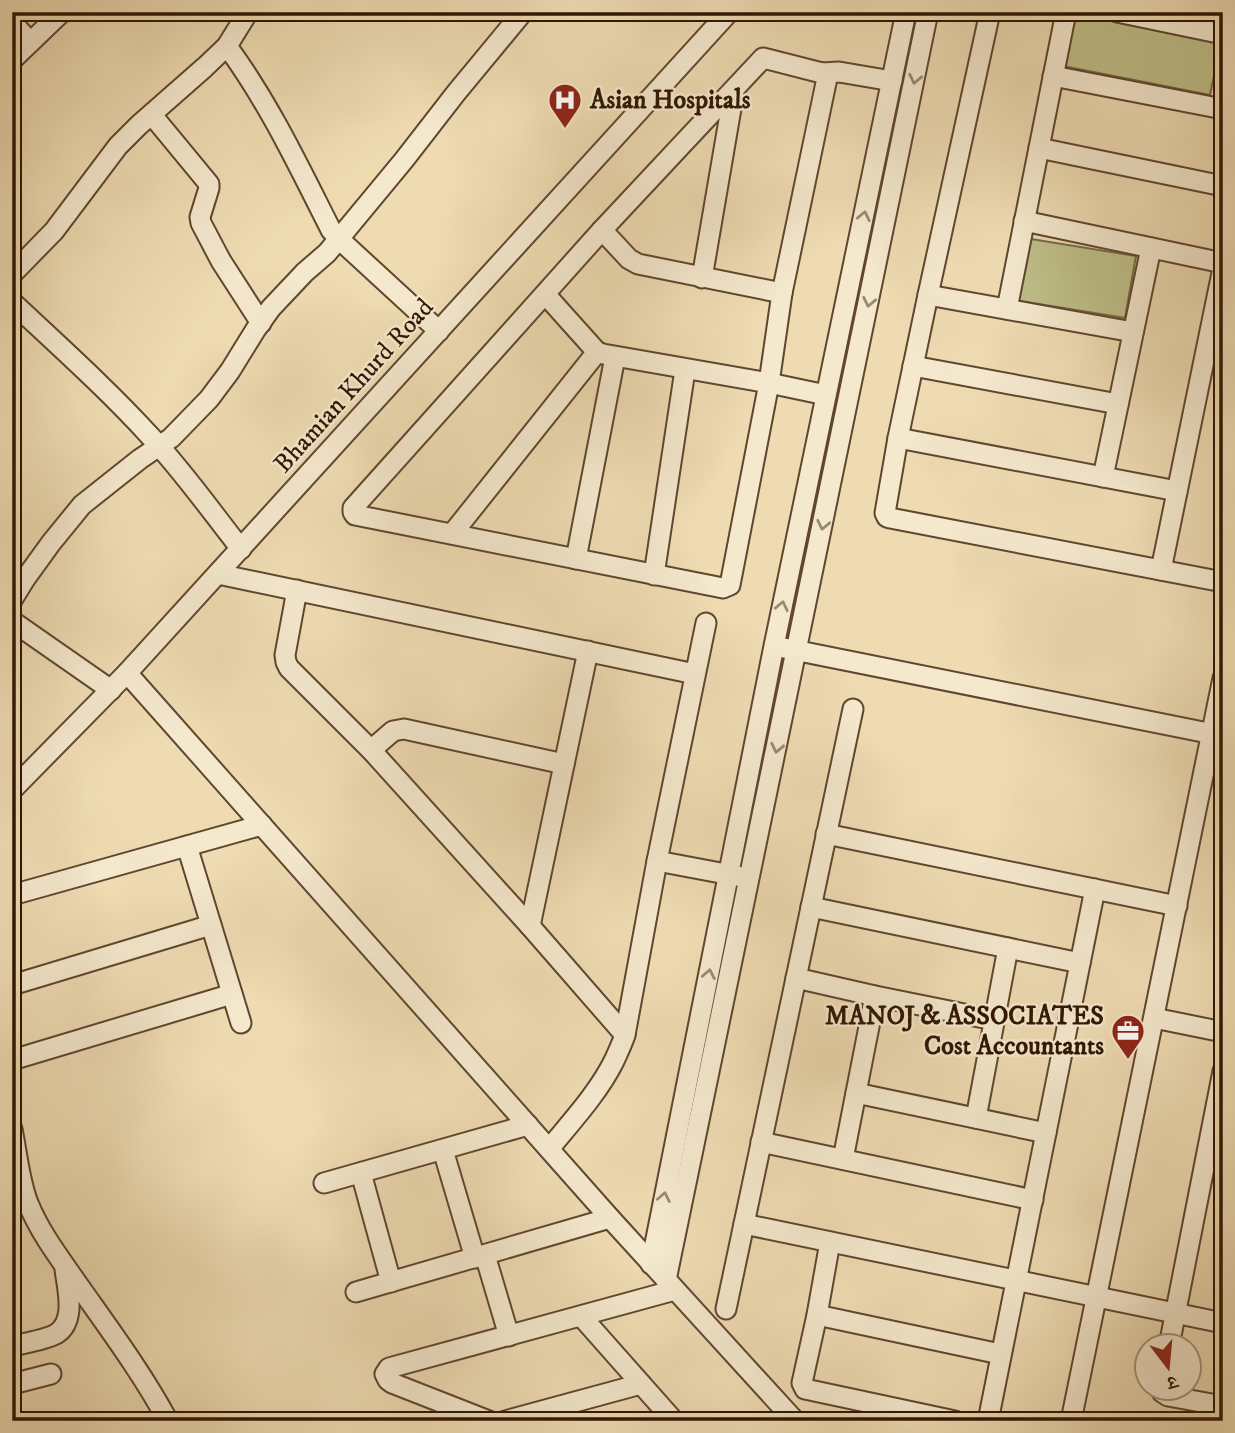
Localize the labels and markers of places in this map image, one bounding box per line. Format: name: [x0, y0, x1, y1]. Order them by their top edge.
hospital icon: Asian Hospitals: [546, 81, 584, 130]
place label: Asian Hospitals: [589, 84, 751, 117]
place label: MANOJ & ASSOCIATES Cost Accountants: [825, 1000, 1104, 1063]
office icon: MANOJ & ASSOCIATES Cost Accountants: [1109, 1012, 1147, 1061]

